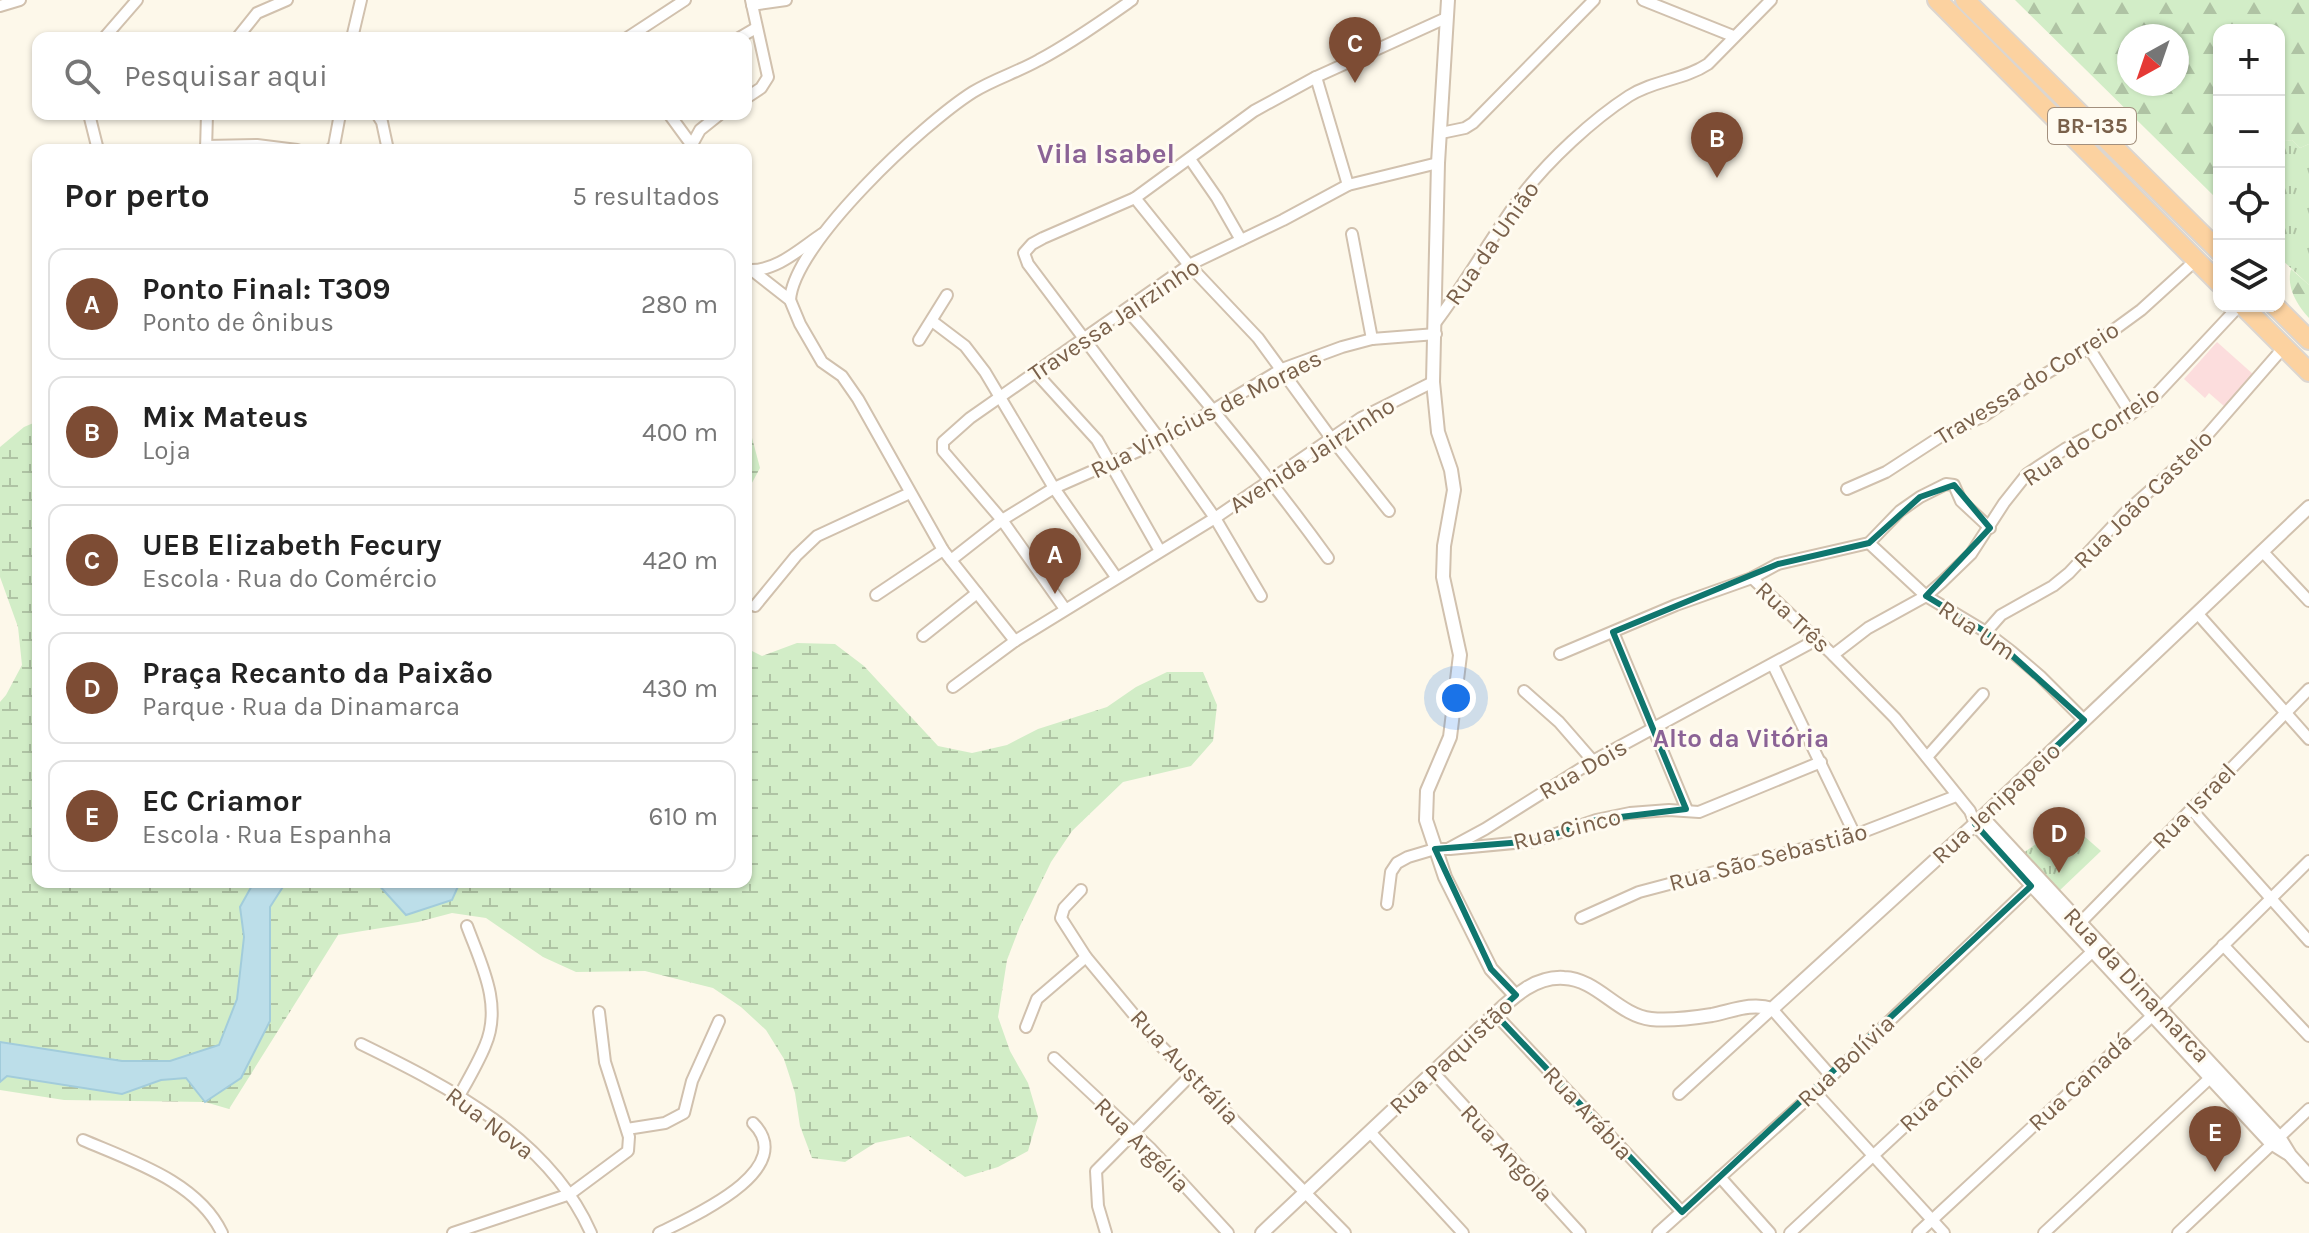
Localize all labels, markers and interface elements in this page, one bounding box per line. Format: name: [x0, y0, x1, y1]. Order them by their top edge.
pin: C: [1329, 17, 1381, 83]
north arrow: [2117, 24, 2189, 96]
map controls: [2213, 24, 2285, 312]
button: +: [2213, 24, 2285, 96]
search box: [32, 32, 752, 120]
icon: search: [60, 54, 104, 98]
text: Pesquisar aqui: [124, 58, 328, 94]
button: −: [2213, 96, 2285, 168]
road number: BR-135: [2048, 108, 2136, 144]
pin: B: [1691, 112, 1743, 178]
district label: Vila Isabel: [1037, 137, 1175, 170]
button: locate: [2213, 168, 2285, 240]
text: Por perto: [64, 176, 210, 216]
street label: Rua da União: [1439, 176, 1545, 310]
text: 5 resultados: [572, 181, 720, 212]
button: layers: [2213, 240, 2285, 312]
street label: Travessa Jairzinho: [1023, 252, 1205, 388]
text: Ponto Final: T309: [142, 271, 391, 307]
text: A: [84, 289, 100, 320]
text: 280 m: [641, 289, 718, 320]
text: Ponto de ônibus: [142, 307, 334, 338]
street label: Travessa do Correio: [1930, 315, 2124, 451]
street label: Rua Vinícius de Moraes: [1086, 344, 1326, 484]
street label: Rua do Correio: [2017, 380, 2165, 492]
street label: Avenida Jairzinho: [1224, 391, 1400, 519]
text: Mix Mateus: [142, 399, 308, 435]
text: B: [84, 417, 100, 448]
text: 400 m: [642, 417, 718, 448]
street label: Rua João Castelo: [2068, 424, 2218, 574]
text: Loja: [142, 435, 191, 466]
text: UEB Elizabeth Fecury: [142, 527, 442, 563]
pin: A: [1029, 528, 1081, 594]
text: C: [84, 545, 100, 576]
text: 420 m: [642, 545, 718, 576]
text: Escola · Rua do Comércio: [142, 563, 437, 594]
street label: Rua Três: [1750, 575, 1836, 659]
street label: Rua Um: [1933, 594, 2021, 666]
text: Praça Recanto da Paixão: [142, 655, 493, 691]
text: D: [83, 673, 101, 704]
text: 430 m: [642, 673, 718, 704]
your location: [1436, 678, 1476, 718]
text: Parque · Rua da Dinamarca: [142, 691, 460, 722]
district label: Alto da Vitória: [1653, 723, 1829, 754]
street label: Rua Dois: [1534, 733, 1632, 805]
street label: Rua Jenipapeio: [1926, 736, 2066, 870]
street label: Rua Israel: [2146, 757, 2242, 855]
text: EC Criamor: [142, 783, 302, 819]
text: E: [84, 801, 100, 832]
text: 610 m: [649, 801, 718, 832]
street label: Rua Cinco: [1510, 802, 1624, 856]
pin: D: [2033, 807, 2085, 873]
street label: Rua São Sebastião: [1666, 817, 1870, 897]
text: Escola · Rua Espanha: [142, 819, 392, 850]
street label: Rua da Dinamarca: [2058, 902, 2216, 1068]
street label: Rua Paquistão: [1384, 992, 1518, 1120]
street label: Rua Austrália: [1125, 1004, 1245, 1130]
street label: Rua Bolívia: [1792, 1009, 1900, 1113]
street label: Rua Canadá: [2022, 1027, 2138, 1137]
street label: Rua Chile: [1894, 1046, 1988, 1138]
street label: Rua Arábia: [1537, 1060, 1639, 1166]
street label: Rua Nova: [440, 1081, 540, 1165]
street label: Rua Argélia: [1089, 1092, 1195, 1198]
street label: Rua Angola: [1455, 1098, 1559, 1208]
pin: E: [2189, 1106, 2241, 1172]

